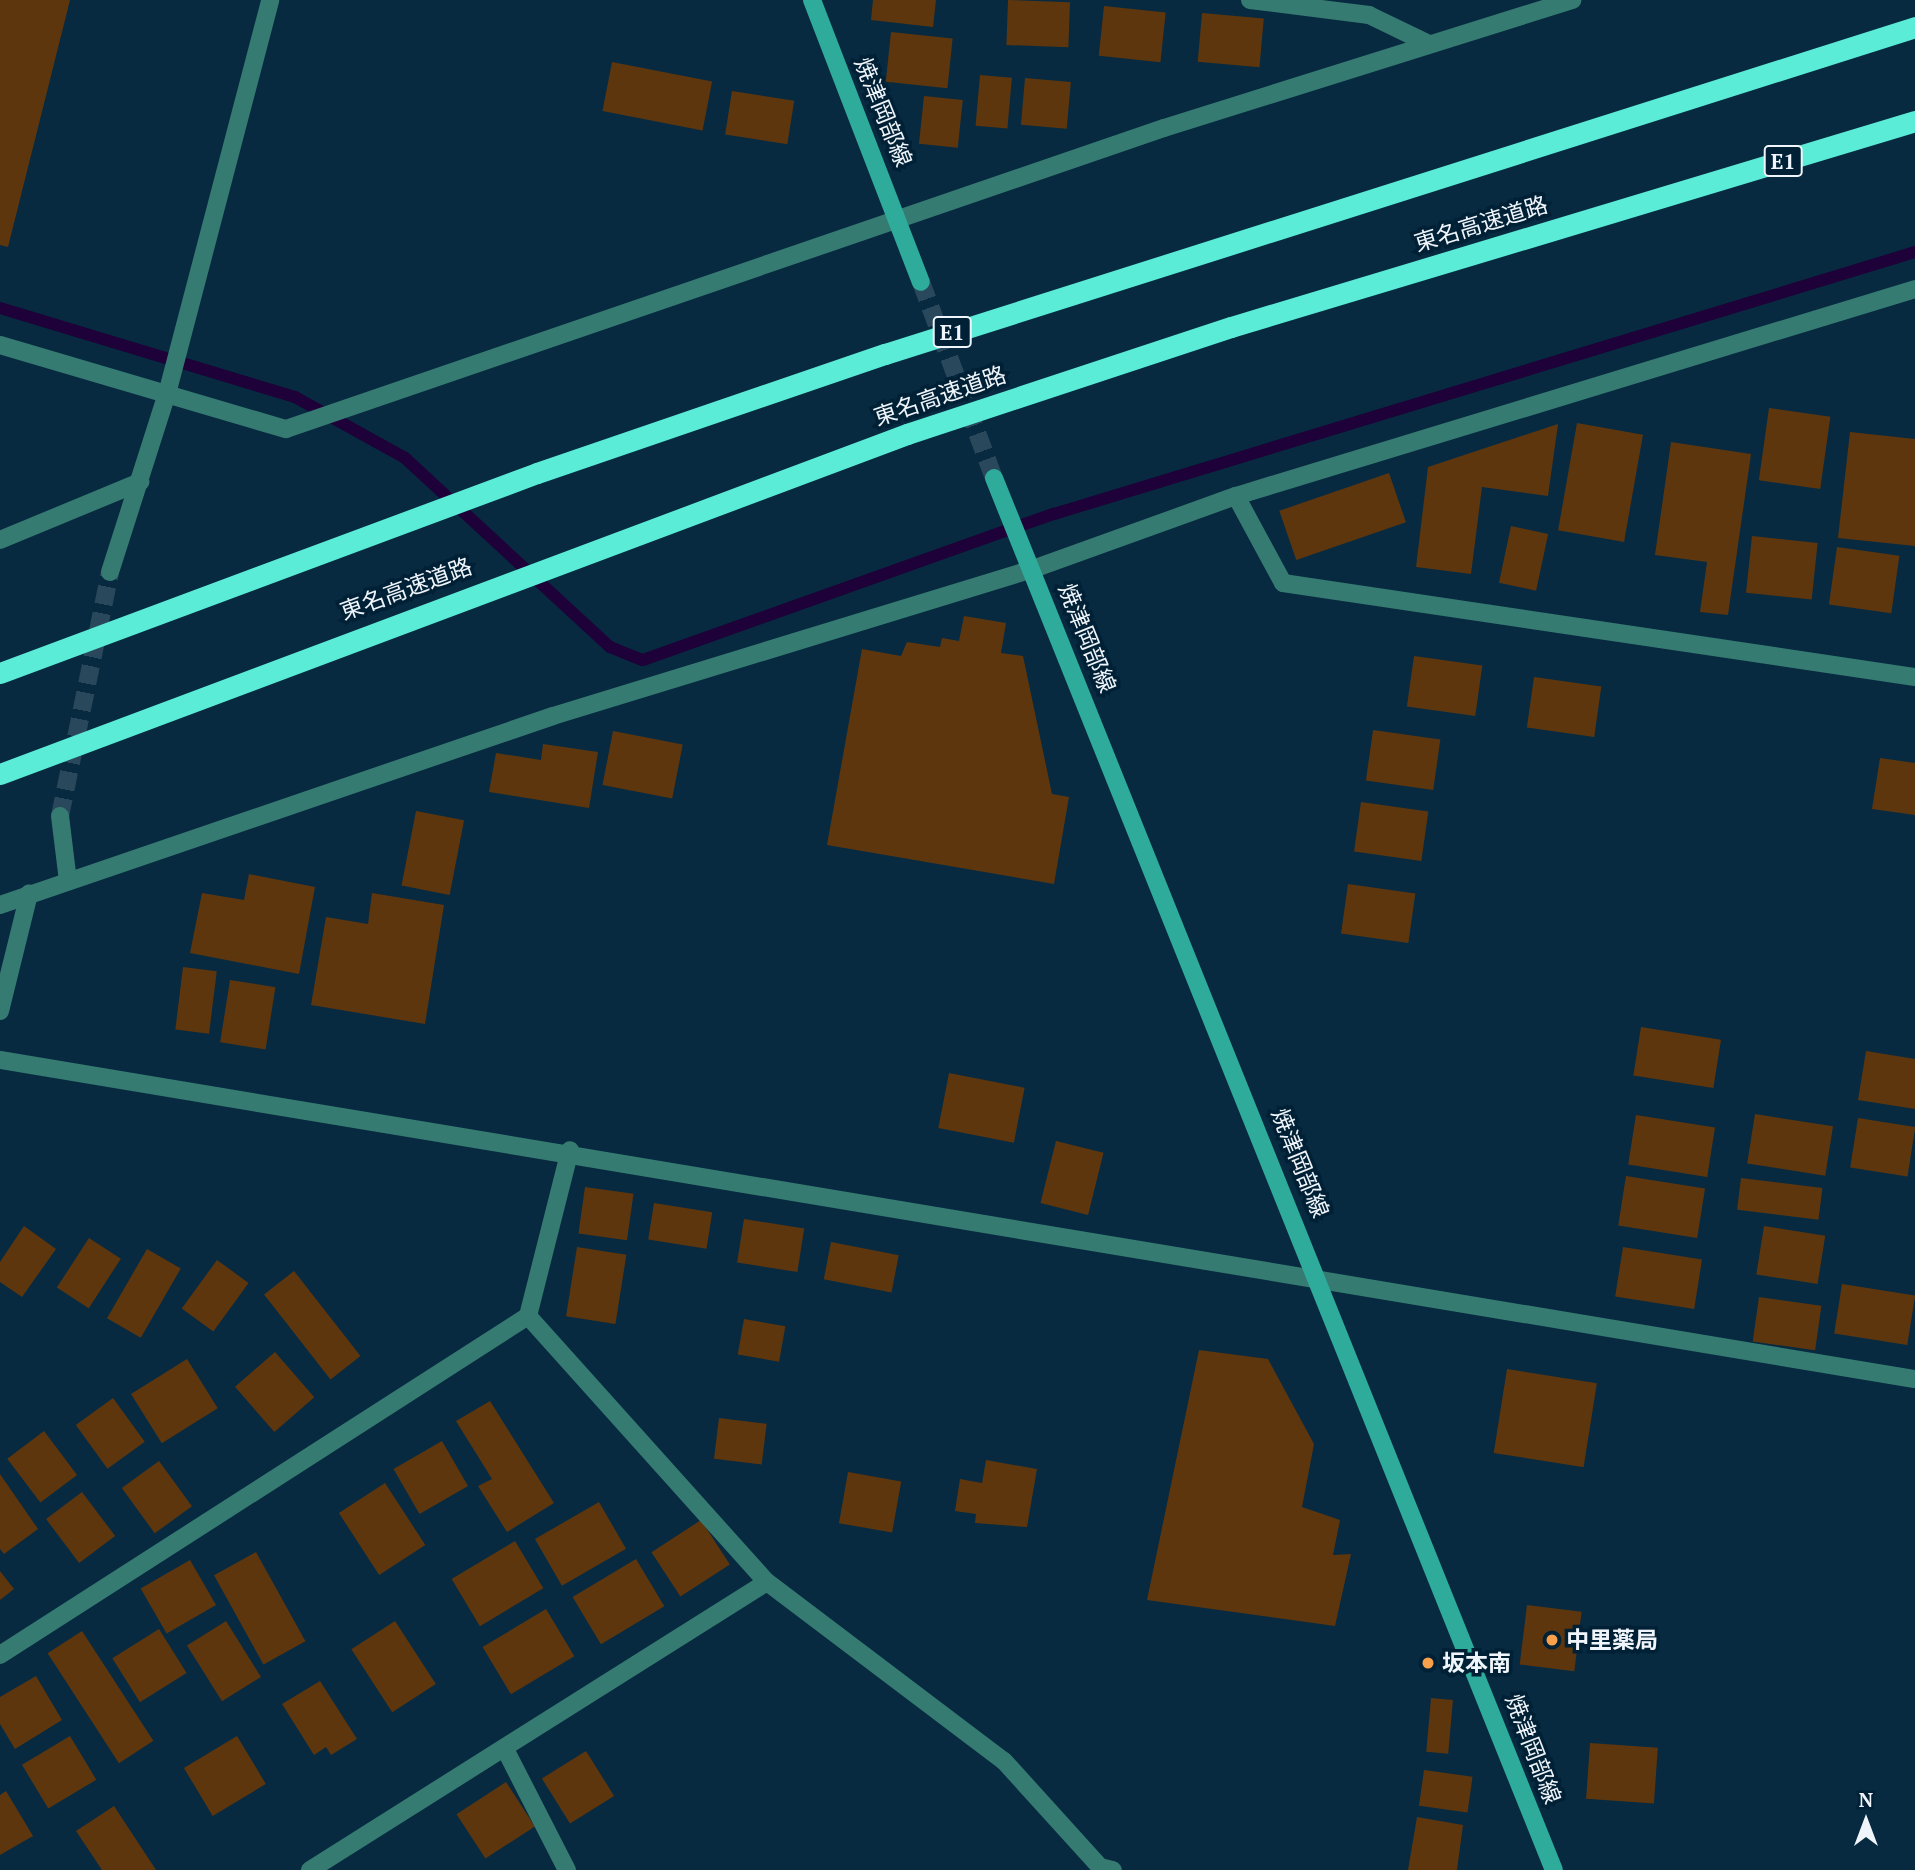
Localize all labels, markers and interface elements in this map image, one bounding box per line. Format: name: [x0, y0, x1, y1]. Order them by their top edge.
street label: 焼津岡部線: [849, 54, 917, 170]
road number: E1: [1762, 144, 1804, 178]
street label: 東名高速道路: [1411, 191, 1551, 257]
road number: E1: [931, 314, 973, 350]
street label: 東名高速道路: [870, 360, 1010, 432]
street label: 東名高速道路: [336, 552, 476, 626]
street label: 焼津岡部線: [1053, 580, 1121, 696]
street label: 焼津岡部線: [1266, 1105, 1334, 1221]
place label: 中里薬局: [1566, 1626, 1658, 1654]
marker: 中里薬局: [1544, 1632, 1560, 1648]
place label: 坂本南: [1442, 1649, 1511, 1677]
marker: 坂本南: [1420, 1655, 1436, 1671]
street label: 焼津岡部線: [1500, 1690, 1566, 1808]
north arrow: [1831, 1786, 1901, 1856]
text: N: [1859, 1787, 1873, 1812]

